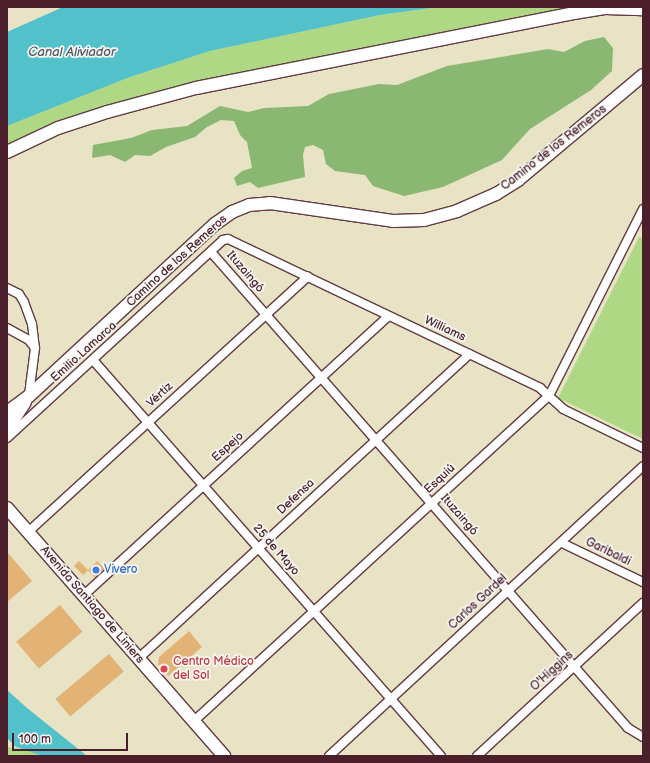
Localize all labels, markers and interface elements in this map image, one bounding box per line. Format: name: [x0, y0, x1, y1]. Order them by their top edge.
water label: Canal Aliviador: [28, 44, 116, 60]
street label: Camino de los Remeros: [498, 102, 610, 194]
street label: Camino de los Remeros: [124, 212, 230, 310]
street label: Ituzaingó: [223, 248, 267, 296]
street label: Williams: [422, 313, 468, 345]
street label: Emilio Lamarca: [48, 319, 120, 385]
street label: Vértiz: [144, 379, 176, 411]
street label: Espejo: [209, 429, 247, 465]
street label: Esquiú: [422, 461, 458, 497]
street label: Defensa: [274, 476, 318, 518]
street label: Ituzaingó: [437, 491, 481, 539]
street label: 25 de Mayo: [250, 521, 302, 579]
street label: Garibaldi: [583, 535, 633, 569]
street label: Avenida Santiago de Liniers: [37, 543, 147, 667]
place label: Vivero: [104, 563, 137, 577]
marker: Vivero: [91, 565, 101, 575]
street label: Carlos Gardel: [446, 571, 510, 633]
street label: O'Higgins: [528, 648, 576, 694]
place label: Centro Médico del Sol: [173, 655, 254, 683]
marker: Centro Médico del Sol: [158, 663, 170, 675]
scale bar: [14, 725, 130, 751]
text: 100 m: [19, 732, 51, 747]

